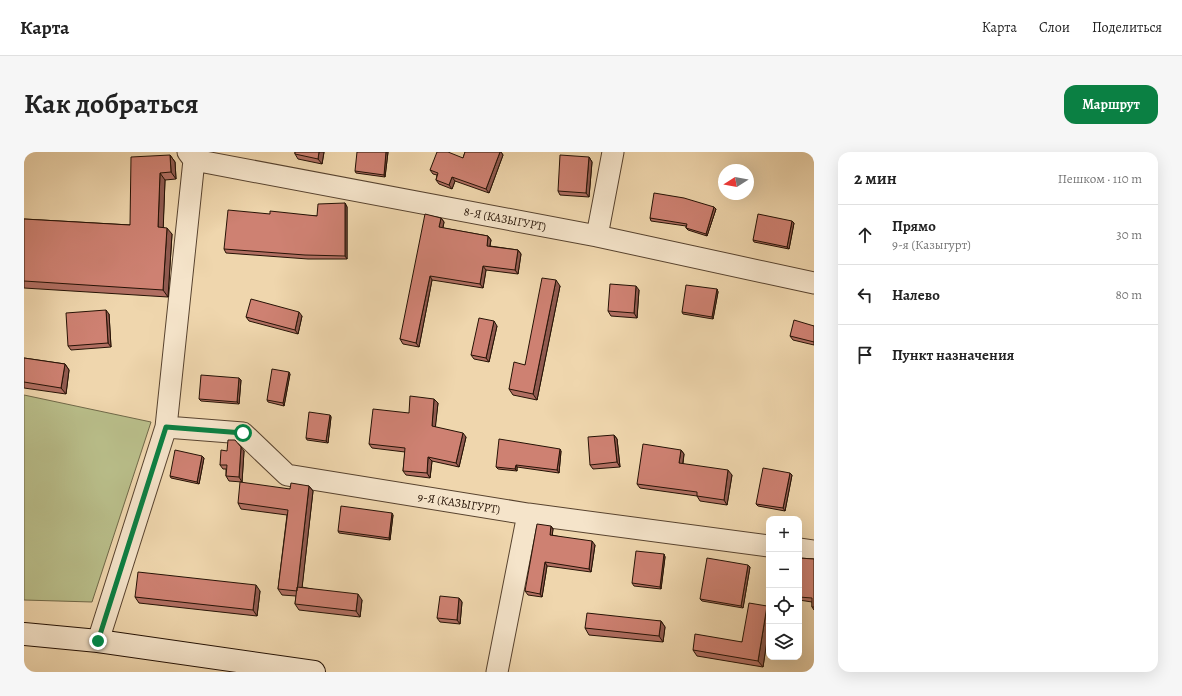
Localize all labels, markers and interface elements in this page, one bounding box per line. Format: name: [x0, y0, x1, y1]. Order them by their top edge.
text: Карта: [20, 15, 69, 41]
text: Карта: [982, 18, 1017, 37]
text: Слои: [1039, 18, 1070, 37]
text: Поделиться: [1092, 18, 1162, 37]
text: Как добраться: [24, 85, 199, 123]
button: Маршрут: [1064, 85, 1158, 124]
north arrow: [718, 164, 754, 200]
text: 2 мин: [854, 167, 897, 190]
text: Пешком · 110 m: [1058, 170, 1142, 187]
street label: 8-Я (КАЗЫГУРТ): [462, 203, 548, 235]
text: Прямо: [892, 216, 936, 236]
icon: ahead: [854, 224, 876, 246]
text: 30 m: [1116, 226, 1142, 243]
text: 9-я (Казыгурт): [892, 236, 971, 253]
icon: left: [854, 284, 876, 306]
text: Налево: [892, 285, 940, 305]
text: 80 m: [1115, 286, 1142, 303]
icon: arrive: [854, 344, 876, 366]
text: Пункт назначения: [892, 345, 1014, 365]
route start: [234, 424, 252, 442]
street label: 9-Я (КАЗЫГУРТ): [417, 489, 501, 517]
map controls: [766, 516, 802, 660]
button: +: [766, 516, 802, 552]
button: −: [766, 552, 802, 588]
button: locate: [766, 588, 802, 624]
button: layers: [766, 624, 802, 660]
route end: [89, 632, 107, 650]

